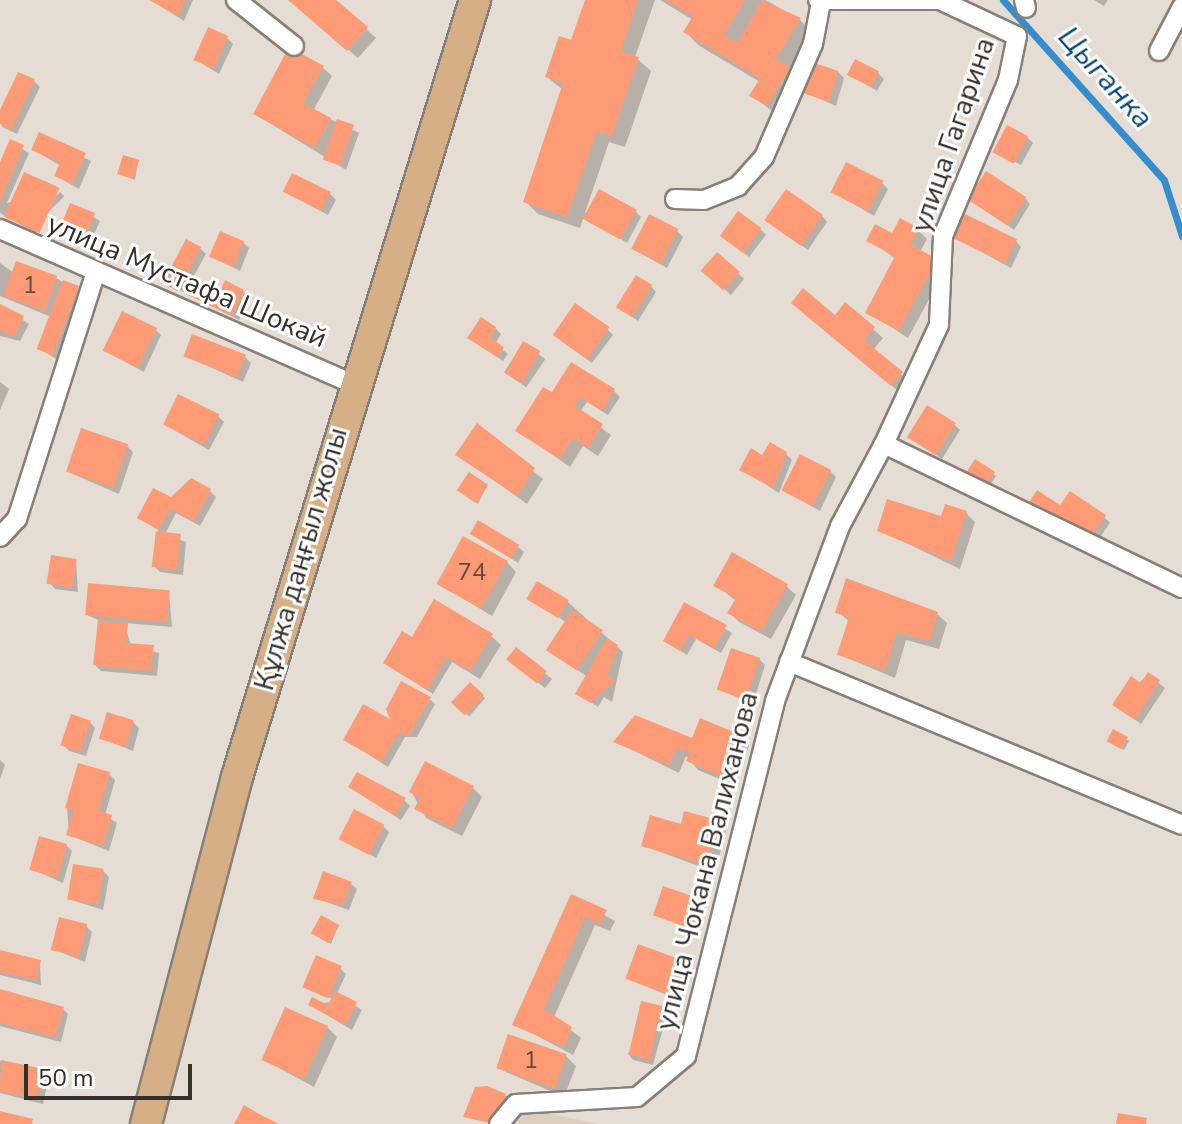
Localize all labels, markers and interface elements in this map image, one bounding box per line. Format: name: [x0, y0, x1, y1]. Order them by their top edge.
water label: Цыганка: [1050, 20, 1160, 136]
street label: улица Гагарина: [904, 33, 1002, 237]
street label: улица Мустафа Шокай: [42, 207, 332, 355]
house number: 1: [23, 272, 37, 300]
street label: Құлжа даңғыл жолы: [247, 424, 355, 694]
house number: 74: [458, 559, 486, 587]
street label: улица Чокана Валиханова: [649, 688, 765, 1034]
house number: 1: [524, 1047, 538, 1075]
scale bar: [28, 1048, 196, 1098]
text: 50 m: [38, 1062, 94, 1094]

